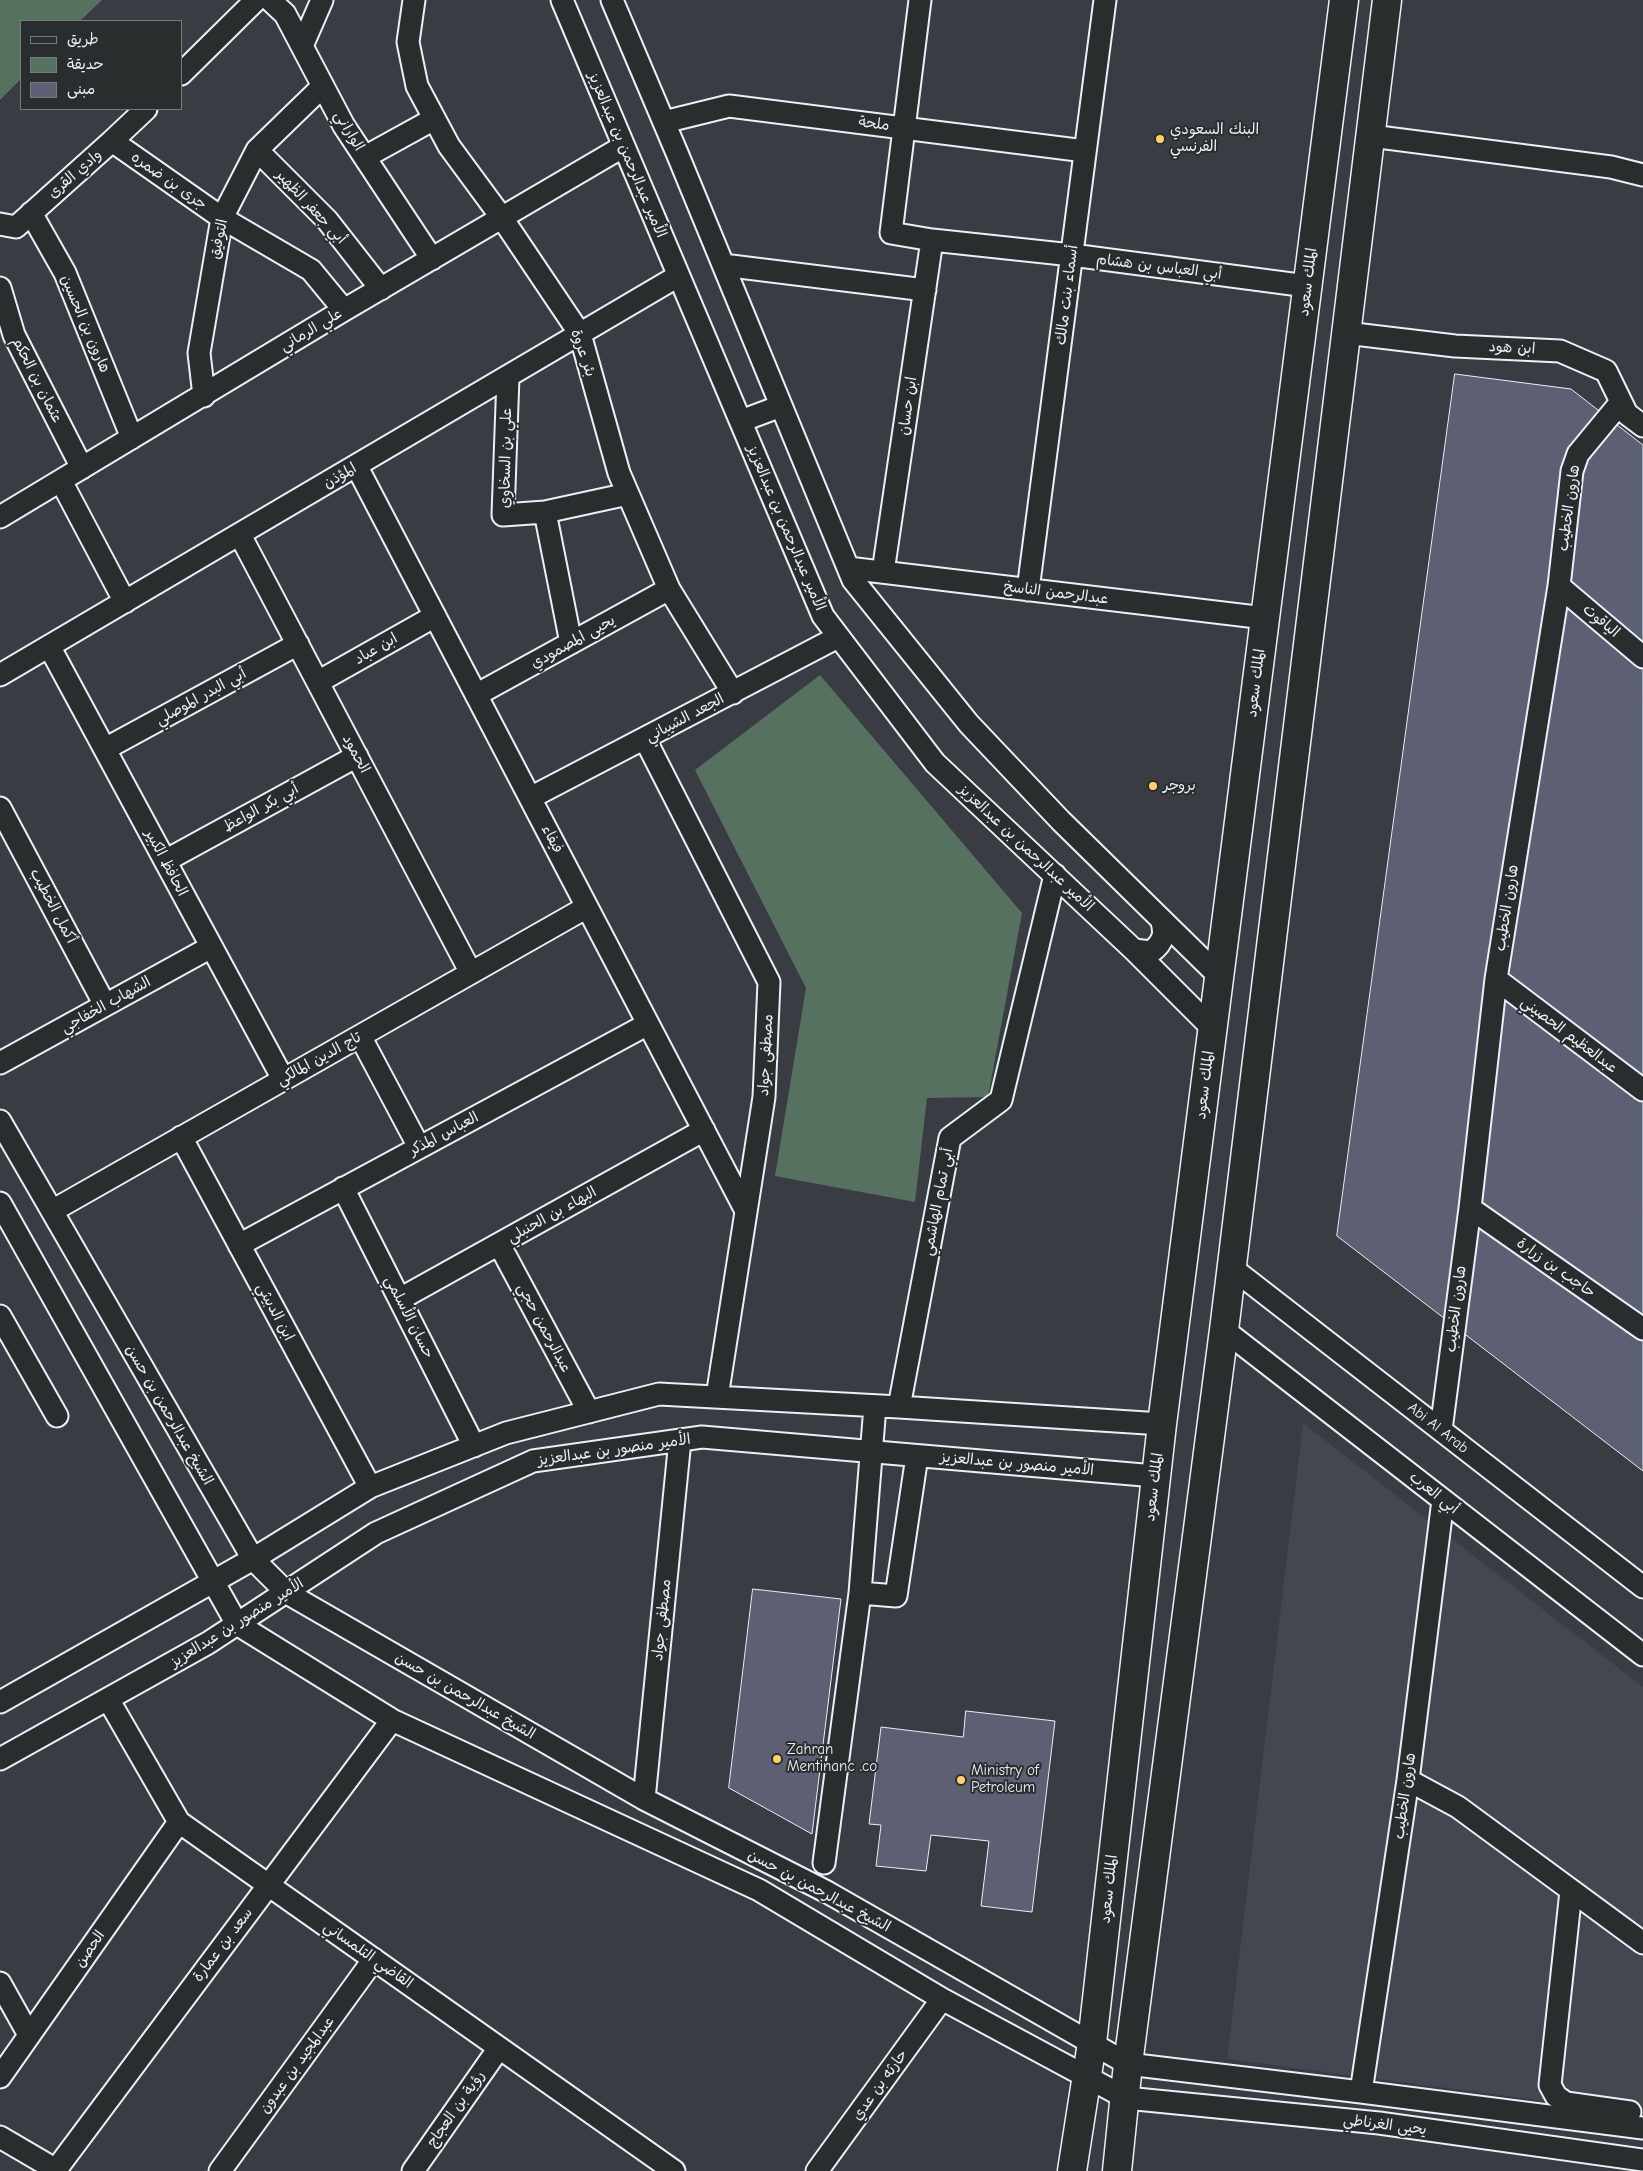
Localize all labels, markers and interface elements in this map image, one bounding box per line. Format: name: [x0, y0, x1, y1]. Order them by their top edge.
legend: [20, 20, 182, 110]
text: طريق: [67, 30, 99, 48]
text: حديقة: [67, 55, 104, 73]
street label: الأمير عبدالرحمن بن عبدالعزيز: [584, 69, 670, 241]
text: مبنى: [67, 80, 95, 98]
street label: الواراني: [330, 108, 368, 154]
street label: ملحة: [857, 113, 891, 135]
place label: البنك السعودي الفرنسي: [1170, 121, 1259, 156]
marker: البنك السعودي الفرنسي: [1154, 133, 1166, 145]
street label: وادي القرى: [44, 146, 106, 202]
street label: جرى بن ضمره: [128, 148, 210, 214]
street label: أبي جعفر الظهير: [272, 166, 350, 248]
street label: التوفيق: [206, 217, 232, 261]
street label: أسماء بنت مالك: [1052, 244, 1082, 346]
street label: الملك سعود: [1295, 247, 1321, 317]
street label: أبي العباس بن هشام: [1095, 250, 1223, 284]
street label: هارون بن الحسين: [56, 272, 114, 376]
street label: علي الرماني: [277, 304, 345, 356]
street label: بئر عروة: [567, 327, 599, 379]
street label: عثمان بن الحكم: [8, 334, 66, 426]
street label: ابن هود: [1488, 338, 1536, 358]
street label: ابن حسان: [895, 376, 921, 436]
street label: علي بن السخاوي: [496, 408, 516, 508]
street label: الأمير عبدالرحمن بن عبدالعزيز: [743, 442, 829, 614]
street label: المؤذن: [320, 459, 360, 493]
street label: هارون الخطيب: [1554, 464, 1584, 552]
street label: عبدالرحمن الناسخ: [1003, 578, 1109, 608]
street label: الياقوت: [1579, 600, 1623, 642]
street label: يحيى المصمودي: [528, 611, 618, 673]
street label: ابن عباد: [351, 629, 401, 669]
street label: الملك سعود: [1243, 648, 1269, 718]
street label: أبي البدر الموصلي: [153, 665, 249, 729]
street label: الجعد الشيباني: [643, 690, 727, 746]
street label: الحمود: [338, 732, 374, 776]
place label: بروجر: [1163, 777, 1196, 795]
street label: أبي بكر الواعظ: [220, 780, 302, 836]
marker: بروجر: [1147, 780, 1159, 792]
street label: الأمير عبدالرحمن بن عبدالعزيز: [955, 781, 1097, 915]
street label: فيفاء: [537, 822, 567, 856]
street label: الحافظ الكبير: [141, 826, 191, 900]
street label: هارون الخطيب: [1491, 864, 1523, 952]
street label: أكمل الخطيب: [26, 866, 80, 946]
street label: الشهاب الخفاجي: [58, 973, 154, 1037]
street label: عبدالعظيم الحصيني: [1517, 993, 1621, 1077]
street label: مصطفى جواد: [755, 1014, 777, 1096]
street label: تاج الدين المالكي: [274, 1028, 364, 1090]
street label: الملك سعود: [1192, 1050, 1218, 1120]
street label: العباس المذكر: [406, 1108, 482, 1160]
street label: أبي تمام الهاشمي: [919, 1147, 957, 1257]
street label: البهاء بن الحنبلي: [504, 1183, 600, 1247]
street label: حاجب بن زرارة: [1513, 1234, 1599, 1302]
street label: هارون الخطيب: [1442, 1265, 1470, 1353]
street label: حسان الأسلمي: [381, 1273, 437, 1361]
street label: ابن الدبيثي: [252, 1280, 298, 1344]
street label: عبدالرحمن حجي: [513, 1280, 575, 1376]
street label: الشيخ عبدالرحمن بن حسن: [121, 1342, 217, 1488]
street label: Abi Al Arab: [1404, 1399, 1472, 1457]
street label: الأمير منصور بن عبدالعزيز: [536, 1430, 692, 1470]
street label: الأمير منصور بن عبدالعزيز: [939, 1448, 1095, 1480]
street label: الملك سعود: [1141, 1452, 1167, 1522]
street label: أبي العرب: [1406, 1468, 1462, 1518]
street label: الأمير منصور بن عبدالعزيز: [167, 1574, 307, 1672]
street label: مصطفى جواد: [649, 1578, 675, 1662]
street label: الشيخ عبدالرحمن بن حسن: [392, 1648, 538, 1744]
place label: Zahran Mentinanc .co: [787, 1741, 877, 1776]
street label: هارون الخطيب: [1390, 1752, 1420, 1840]
marker: Zahran Mentinanc .co: [771, 1753, 783, 1765]
place label: Ministry of Petroleum: [971, 1762, 1039, 1797]
marker: Ministry of Petroleum: [955, 1774, 967, 1786]
street label: الشيخ عبدالرحمن بن حسن: [745, 1846, 893, 1936]
street label: الملك سعود: [1096, 1854, 1122, 1924]
street label: سعد بن عمارة: [189, 1904, 257, 1986]
street label: القاضي التلمساني: [320, 1918, 416, 1992]
street label: الحصن: [71, 1927, 109, 1971]
street label: عبدالمجيد بن عبدون: [256, 2013, 338, 2117]
street label: حارثه بن عدي: [848, 2046, 912, 2124]
street label: رؤية بن العجاج: [423, 2067, 489, 2151]
street label: يحيى الغرناطي: [1342, 2111, 1428, 2139]

